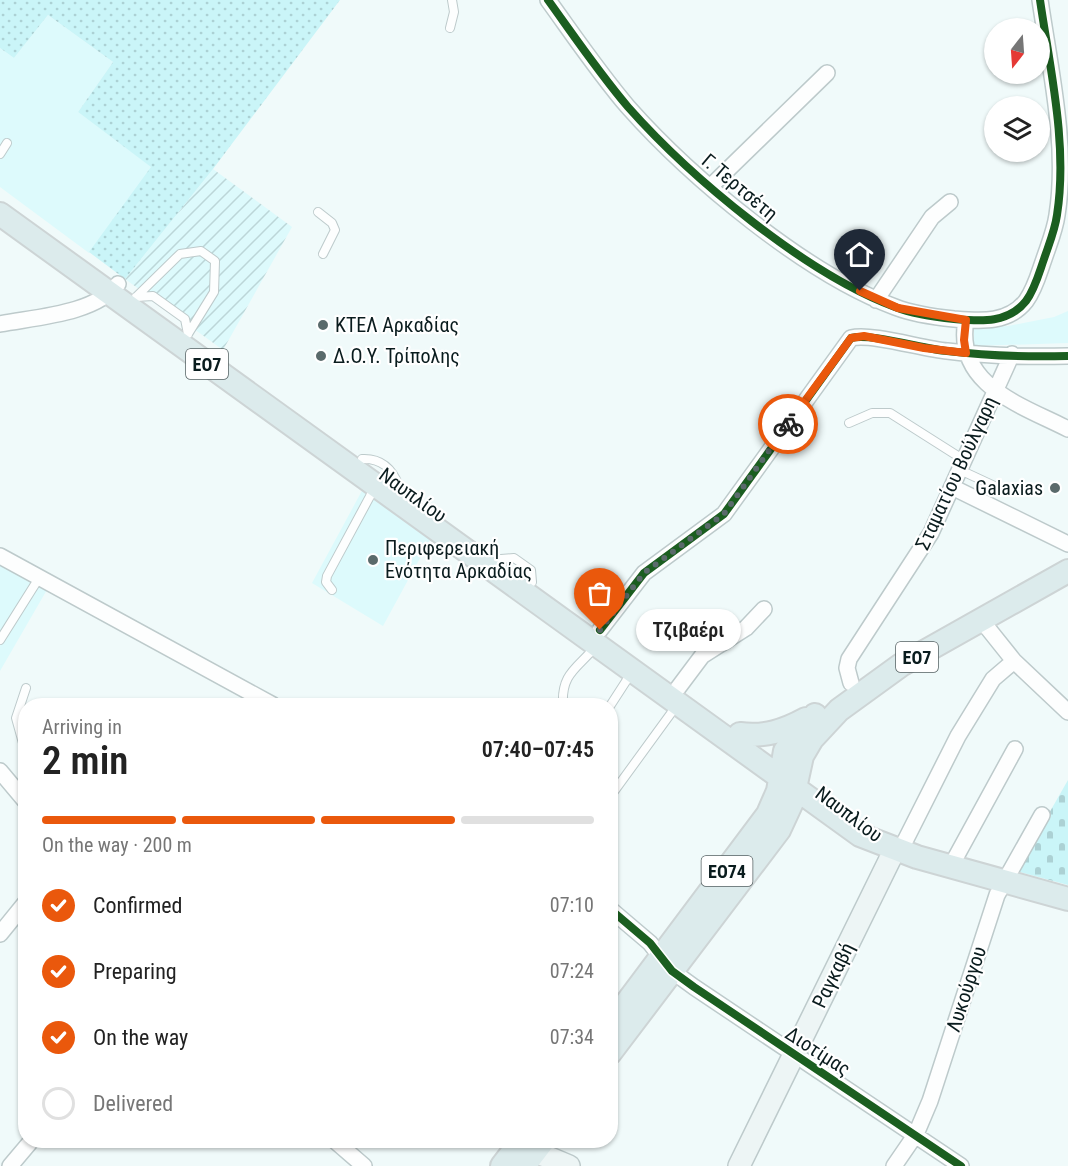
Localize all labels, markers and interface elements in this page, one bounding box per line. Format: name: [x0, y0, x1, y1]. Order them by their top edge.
north arrow: [984, 18, 1050, 84]
map controls: [984, 18, 1050, 162]
button: layers: [984, 96, 1050, 162]
street label: Γ. Τερτσέτη: [697, 148, 783, 226]
pin: [834, 229, 885, 291]
icon: home: [843, 238, 876, 271]
place label: ΚΤΕΛ Αρκαδίας: [335, 313, 459, 337]
marker: ΚΤΕΛ Αρκαδίας: [316, 318, 330, 332]
place label: Δ.Ο.Υ. Τρίπολης: [333, 344, 460, 368]
road number: ΕΟ7: [186, 349, 228, 379]
marker: Δ.Ο.Υ. Τρίπολης: [314, 349, 328, 363]
street label: Σταματίου Βούλγαρη: [910, 392, 1002, 554]
courier: [758, 394, 818, 454]
icon: bike: [772, 408, 805, 441]
street label: Ναυπλίου: [375, 462, 451, 528]
place label: Galaxias: [975, 476, 1043, 500]
marker: Galaxias: [1048, 481, 1062, 495]
place label: Περιφερειακή Ενότητα Αρκαδίας: [385, 536, 532, 583]
marker: Περιφερειακή Ενότητα Αρκαδίας: [366, 553, 380, 567]
pin: [574, 568, 625, 630]
icon: bag: [583, 577, 616, 610]
callout: Τζιβαέρι: [636, 609, 741, 651]
text: Τζιβαέρι: [653, 618, 724, 642]
road number: ΕΟ7: [896, 642, 938, 672]
text: Arriving in: [42, 715, 122, 739]
text: 07:40–07:45: [482, 737, 594, 762]
text: 2 min: [42, 738, 128, 784]
street label: Ναυπλίου: [811, 781, 887, 847]
text: On the way · 200 m: [42, 833, 192, 857]
road number: ΕΟ74: [702, 856, 752, 886]
icon: check: [42, 889, 75, 922]
text: Confirmed: [93, 893, 182, 918]
text: 07:10: [550, 893, 594, 917]
street label: Ραγκαβή: [807, 938, 859, 1012]
street label: Λυκούργου: [941, 943, 991, 1035]
icon: check: [42, 955, 75, 988]
text: Preparing: [93, 959, 177, 984]
text: 07:24: [550, 959, 594, 983]
icon: check: [42, 1021, 75, 1054]
street label: Διοτίμας: [781, 1021, 855, 1081]
text: On the way: [93, 1025, 188, 1050]
text: 07:34: [550, 1025, 594, 1049]
text: Delivered: [93, 1091, 173, 1116]

